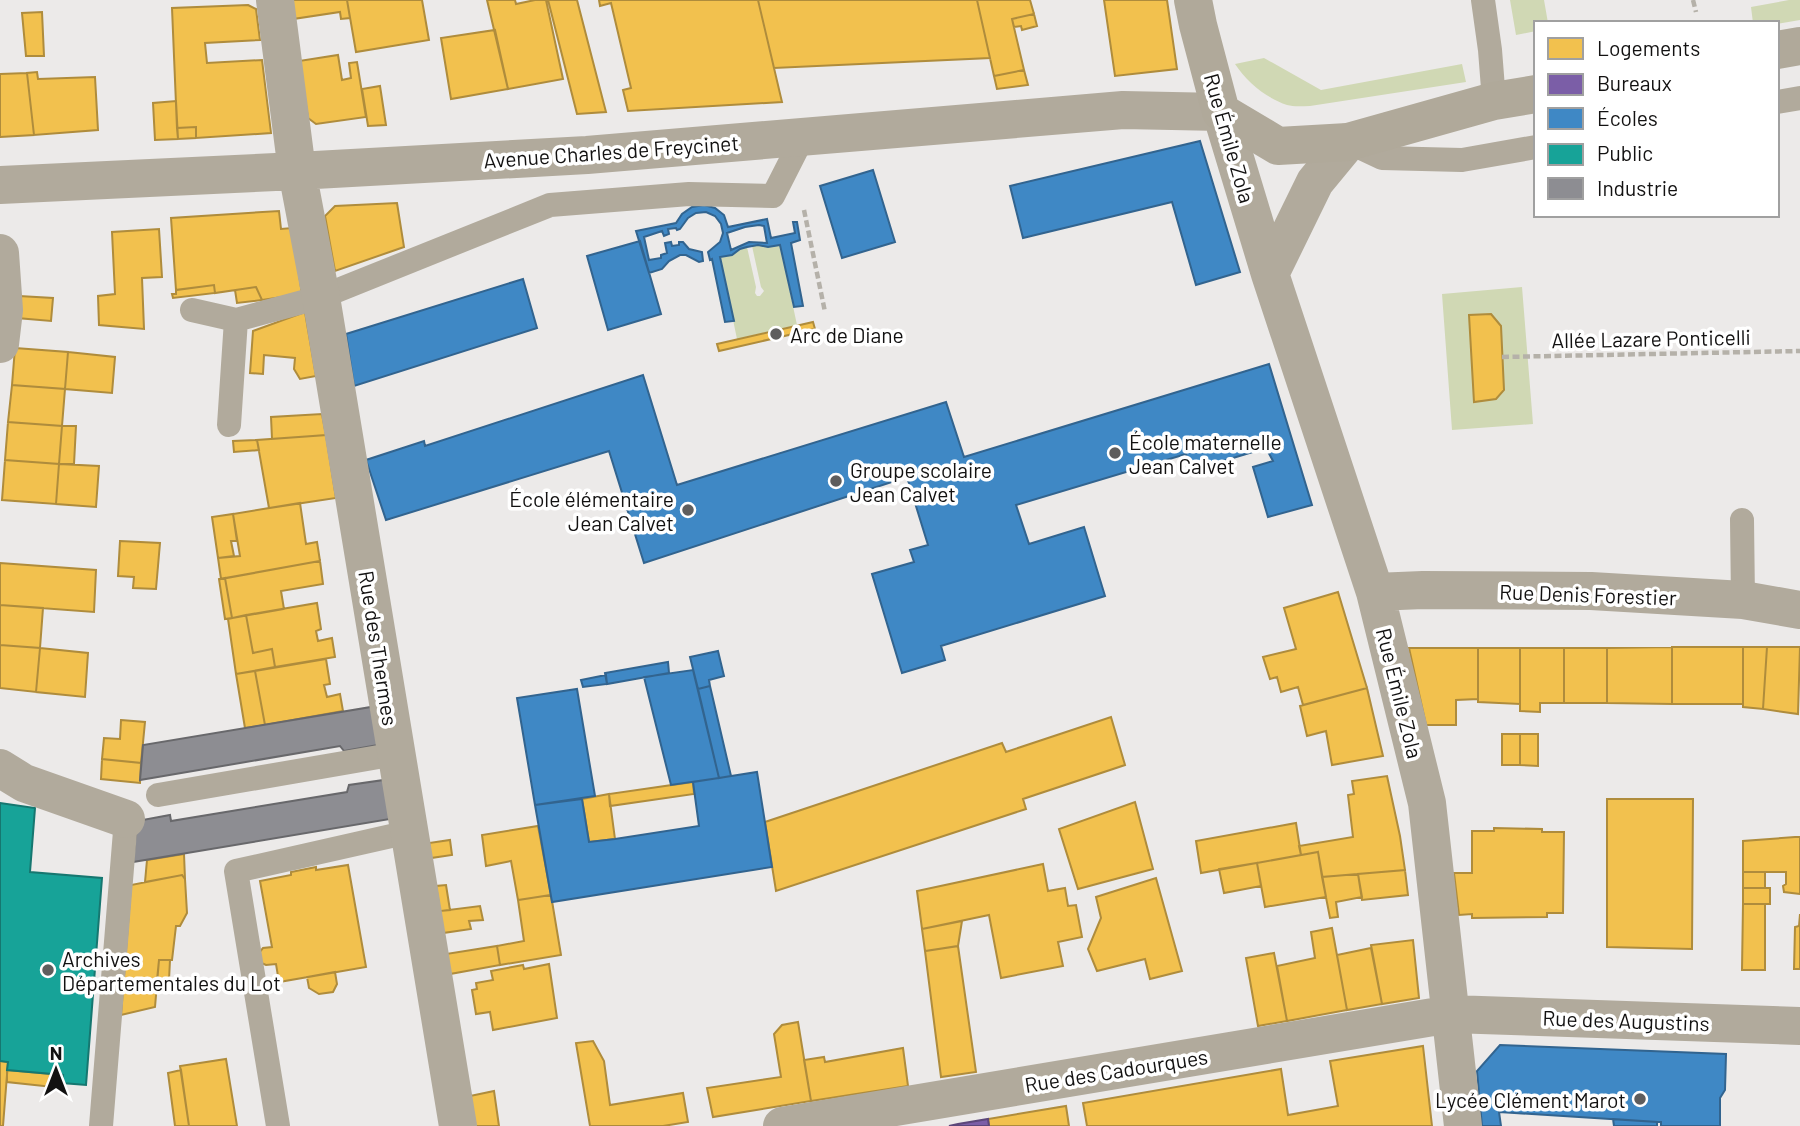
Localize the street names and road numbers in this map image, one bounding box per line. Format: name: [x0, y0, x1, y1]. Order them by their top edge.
street label: Rue Émile Zola: [1200, 70, 1260, 206]
street label: Avenue Charles de Freycinet: [482, 130, 740, 172]
street label: Allée Lazare Ponticelli: [1551, 324, 1751, 352]
street label: Rue des Thermes: [354, 569, 404, 727]
street label: Rue Denis Forestier: [1499, 578, 1678, 610]
street label: Rue Émile Zola: [1372, 625, 1428, 761]
street label: Rue des Augustins: [1542, 1005, 1710, 1035]
street label: Rue des Cadourques: [1023, 1043, 1209, 1097]

